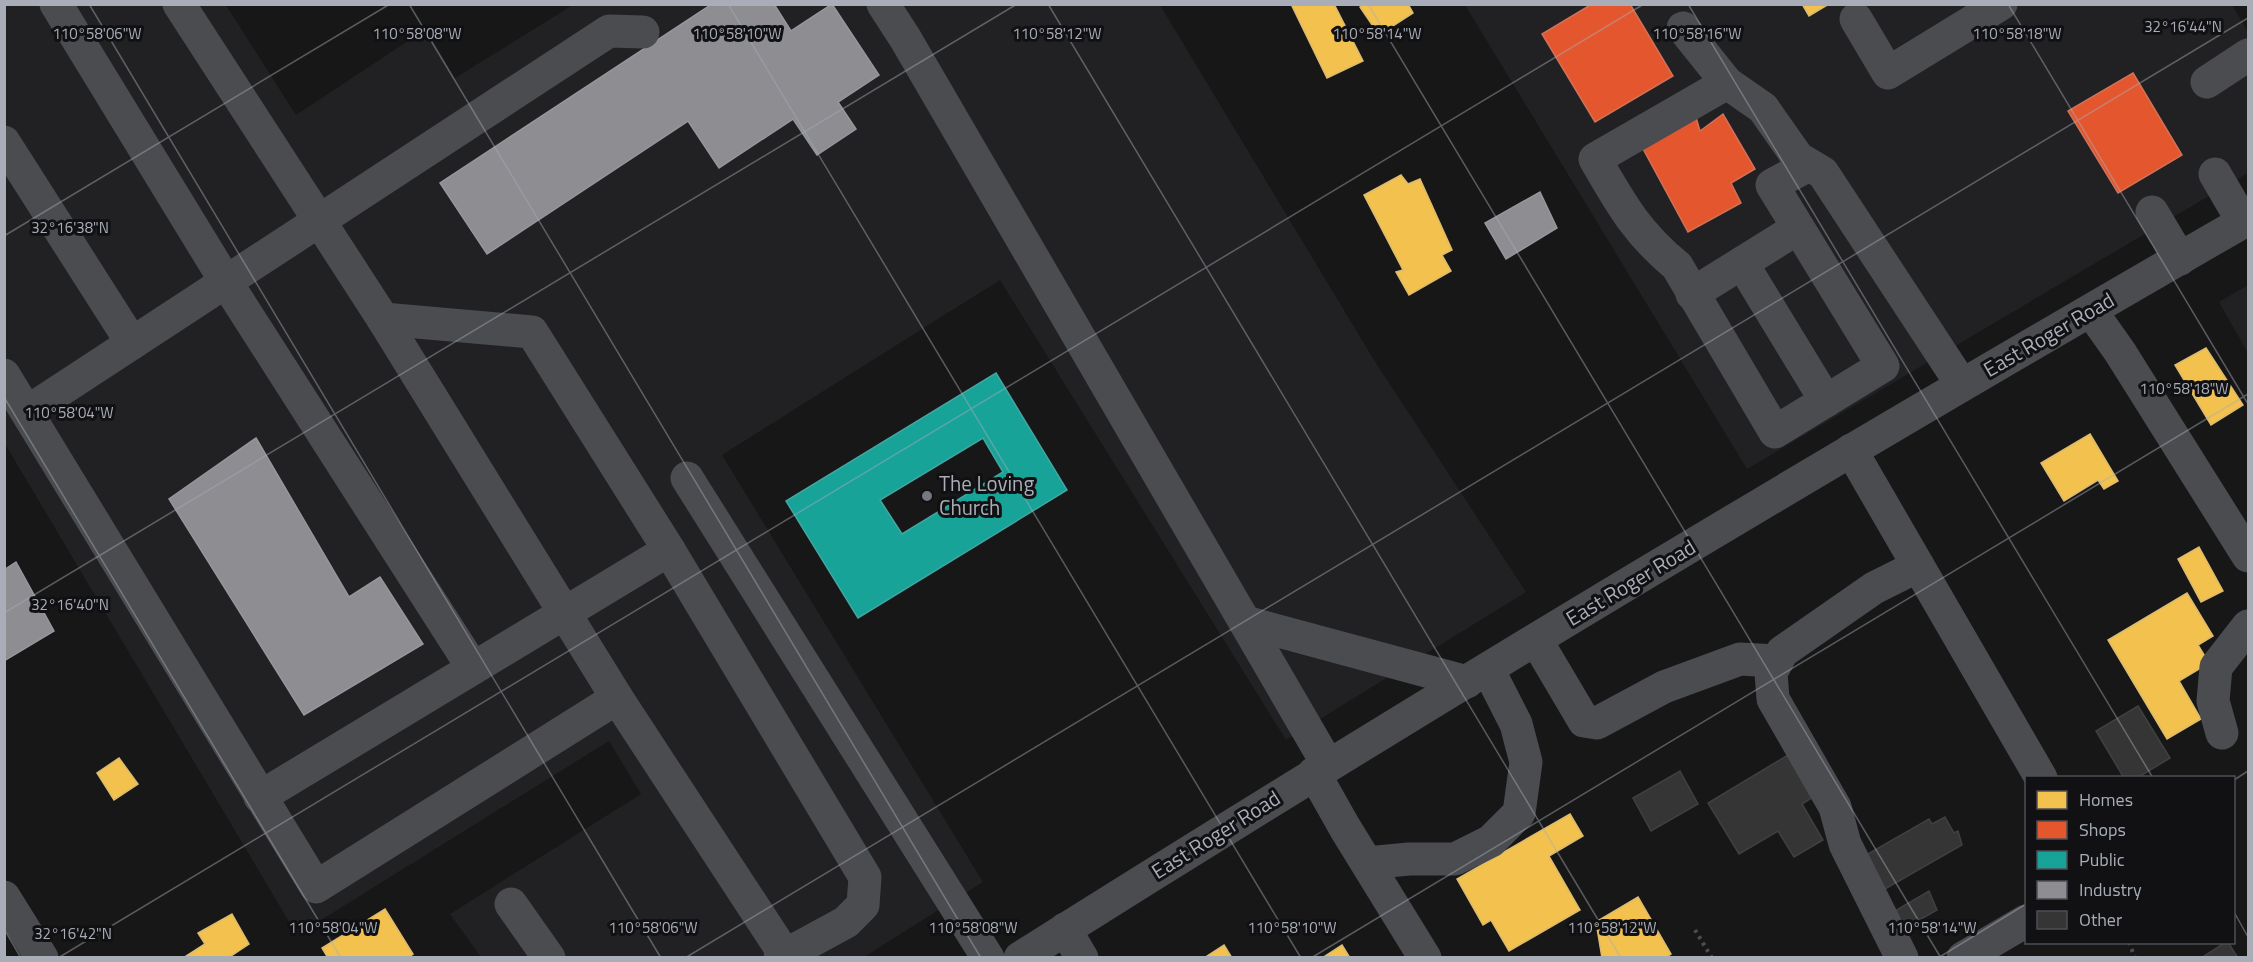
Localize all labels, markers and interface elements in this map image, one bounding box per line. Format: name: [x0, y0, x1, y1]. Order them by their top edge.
text: 32°16'44"N: [2144, 15, 2222, 38]
text: 110°58'06"W: [52, 22, 142, 45]
text: 110°58'08"W: [372, 22, 462, 45]
text: 110°58'10"W: [692, 22, 782, 45]
text: 110°58'12"W: [1012, 22, 1102, 45]
text: 110°58'14"W: [1332, 22, 1422, 45]
text: 110°58'16"W: [1652, 22, 1742, 45]
text: 110°58'18"W: [1972, 22, 2062, 45]
text: 32°16'38"N: [31, 216, 109, 239]
street label: East Roger Road: [1977, 284, 2120, 385]
text: 110°58'18"W: [2139, 377, 2229, 400]
text: 110°58'04"W: [24, 401, 114, 424]
place label: The Loving Church: [939, 467, 1034, 523]
marker: The Loving Church: [920, 489, 934, 503]
street label: East Roger Road: [1559, 531, 1702, 634]
text: 32°16'40"N: [31, 593, 109, 616]
legend: [2025, 776, 2235, 944]
street label: East Roger Road: [1145, 782, 1286, 887]
text: Homes: [2079, 786, 2133, 813]
text: Shops: [2079, 816, 2126, 843]
text: Public: [2079, 846, 2125, 873]
text: Industry: [2079, 876, 2142, 903]
text: Other: [2079, 906, 2122, 933]
text: 110°58'04"W: [288, 916, 378, 939]
text: 110°58'06"W: [608, 916, 698, 939]
text: 110°58'08"W: [928, 916, 1018, 939]
text: 110°58'10"W: [1247, 916, 1337, 939]
text: 110°58'12"W: [1567, 916, 1657, 939]
text: 110°58'14"W: [1887, 916, 1977, 939]
text: 32°16'42"N: [34, 922, 112, 945]

